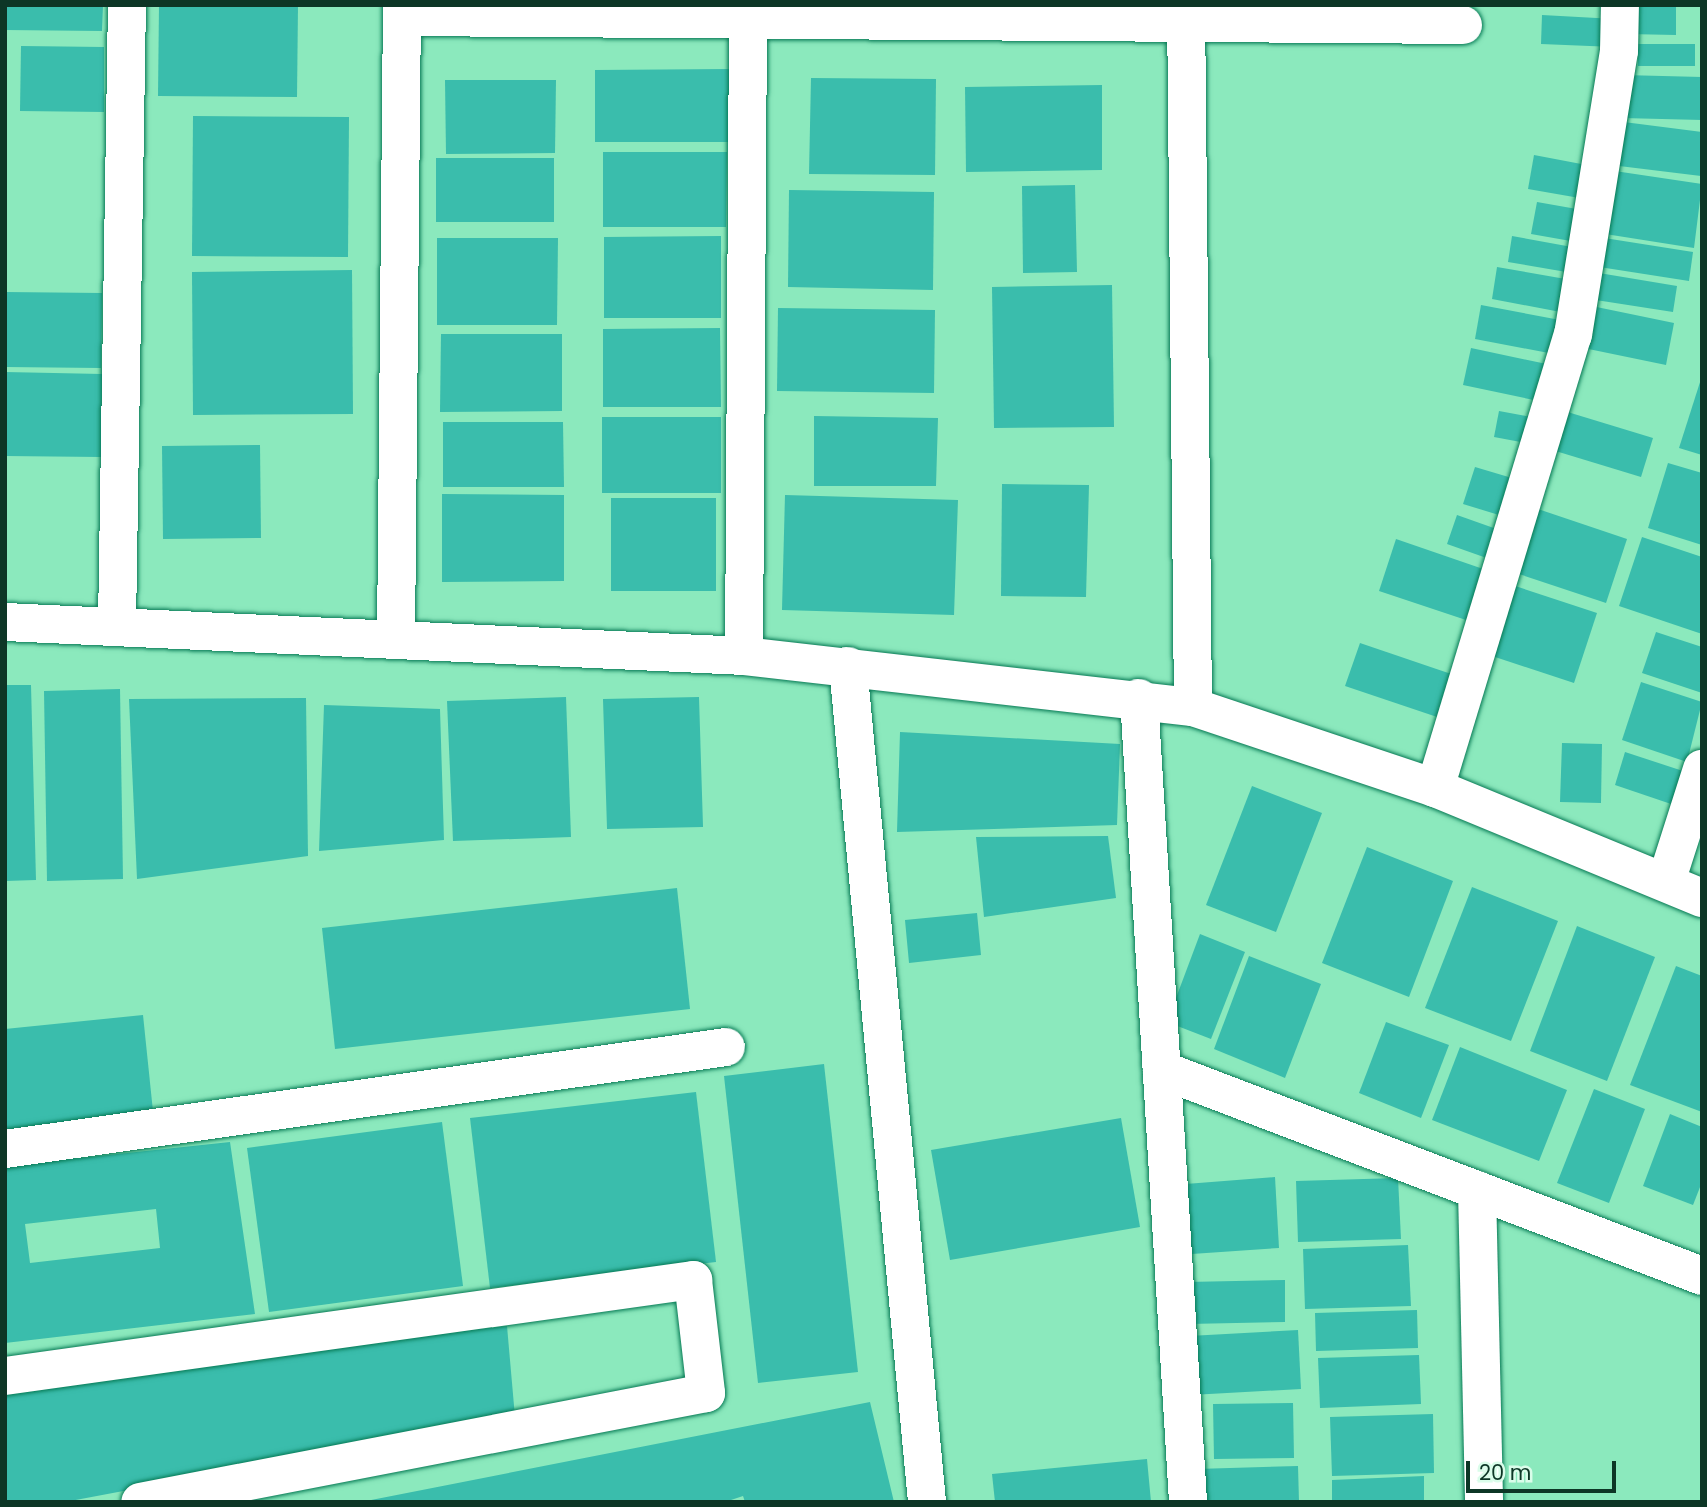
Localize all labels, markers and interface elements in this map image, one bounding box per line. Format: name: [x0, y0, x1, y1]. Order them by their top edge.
scale bar: [1469, 1448, 1620, 1492]
text: 20 m: [1479, 1458, 1532, 1487]

